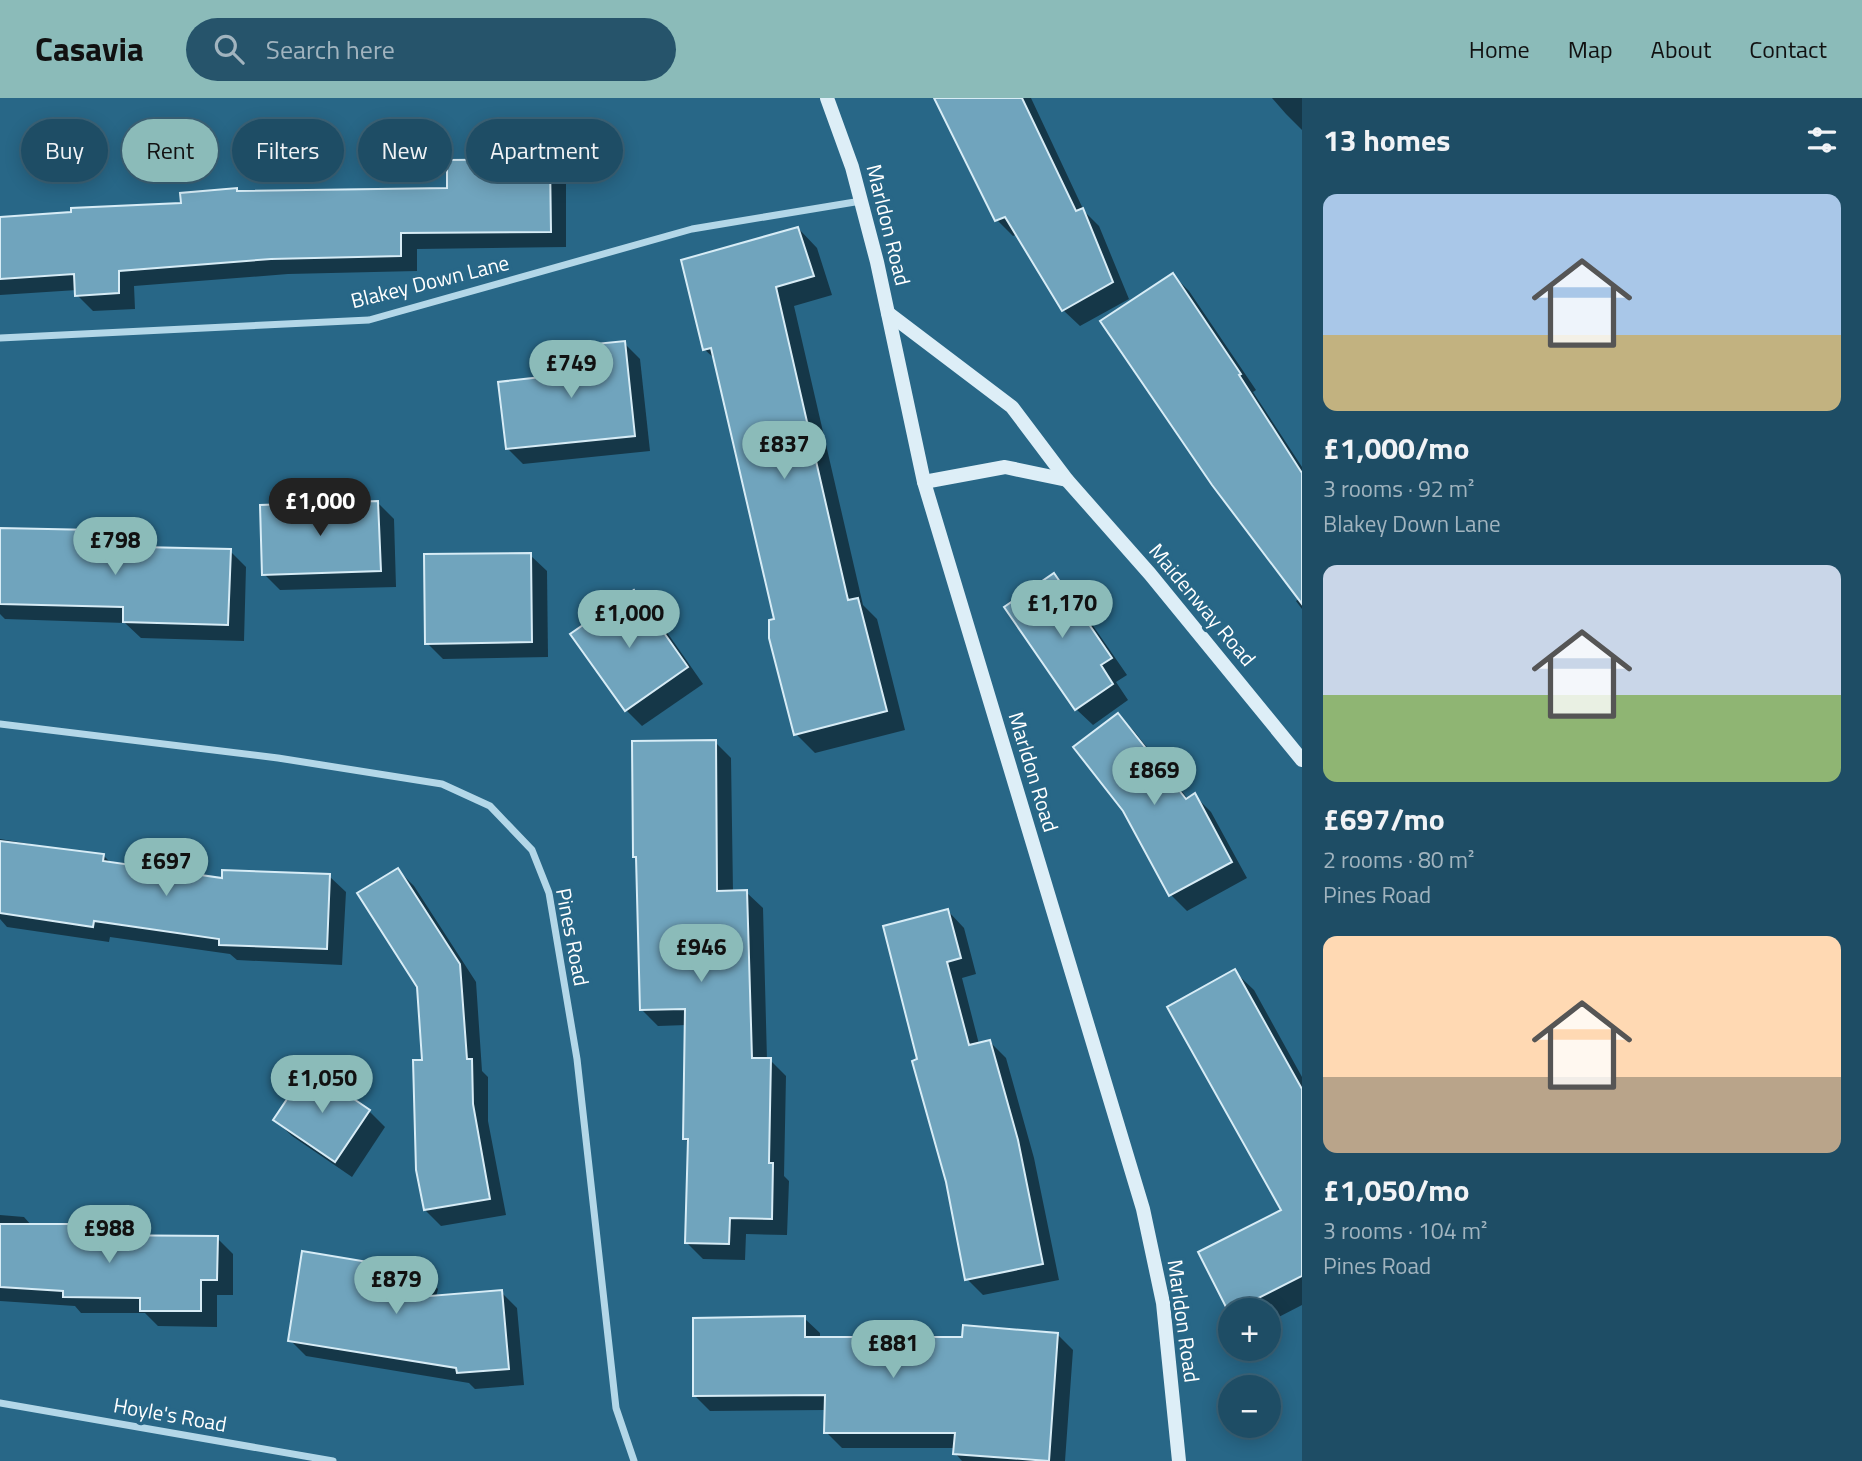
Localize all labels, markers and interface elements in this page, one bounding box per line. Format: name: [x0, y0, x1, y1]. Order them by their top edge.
search box: [186, 18, 676, 81]
text: Casavia: [35, 24, 144, 74]
icon: search: [210, 30, 248, 68]
text: Search here: [266, 30, 395, 69]
text: Home: [1469, 31, 1530, 67]
text: Map: [1568, 31, 1613, 67]
text: About: [1651, 31, 1711, 67]
text: Contact: [1749, 31, 1827, 67]
text: 13 homes: [1323, 117, 1450, 163]
chip: Buy: [21, 119, 108, 182]
chip: Rent: [122, 119, 218, 182]
chip: Filters: [232, 119, 344, 182]
chip: New: [358, 119, 452, 182]
chip: Apartment: [466, 119, 623, 182]
icon: filters: [1803, 121, 1841, 159]
street label: Marldon Road: [858, 161, 919, 289]
icon: home: [1519, 240, 1645, 366]
street label: Blakey Down Lane: [347, 246, 512, 316]
pin: £749: [530, 341, 612, 400]
text: £749: [545, 345, 597, 380]
pin: £837: [743, 422, 825, 481]
text: £1,000/mo: [1323, 425, 1469, 471]
text: £837: [758, 426, 810, 461]
text: 3 rooms · 92 m²: [1323, 471, 1474, 506]
pin: £1,000: [263, 478, 377, 538]
text: £1,000: [285, 483, 355, 518]
text: Blakey Down Lane: [1323, 506, 1501, 541]
pin: £798: [74, 518, 156, 577]
text: £798: [89, 522, 141, 557]
street label: Maidenway Road: [1142, 536, 1264, 673]
pin: £1,170: [1005, 580, 1119, 640]
text: £1,170: [1027, 585, 1097, 620]
pin: £1,000: [572, 590, 686, 650]
text: £1,000: [594, 595, 664, 630]
icon: home: [1519, 611, 1645, 737]
street label: Marldon Road: [1001, 708, 1067, 836]
pin: £869: [1113, 748, 1195, 807]
text: £869: [1128, 752, 1180, 787]
text: £697/mo: [1323, 796, 1445, 842]
pin: £697: [125, 838, 207, 898]
text: 2 rooms · 80 m²: [1323, 842, 1474, 877]
text: £697: [140, 843, 192, 878]
text: Pines Road: [1323, 877, 1431, 912]
street label: Pines Road: [548, 885, 598, 988]
pin: £946: [660, 924, 742, 984]
text: £946: [675, 929, 727, 964]
icon: home: [1519, 982, 1645, 1108]
pin: £1,050: [265, 1056, 379, 1115]
text: £1,050: [287, 1060, 357, 1095]
text: £1,050/mo: [1323, 1167, 1469, 1213]
pin: £988: [68, 1206, 150, 1265]
text: £988: [83, 1210, 135, 1245]
text: 3 rooms · 104 m²: [1323, 1213, 1487, 1248]
text: Pines Road: [1323, 1248, 1431, 1283]
pin: £879: [355, 1256, 437, 1316]
street label: Marldon Road: [1160, 1257, 1208, 1384]
text: £879: [370, 1261, 422, 1296]
map controls: [1218, 1298, 1281, 1438]
button: +: [1218, 1298, 1281, 1361]
pin: £881: [852, 1320, 934, 1380]
text: £881: [867, 1325, 919, 1360]
button: −: [1218, 1375, 1281, 1438]
street label: Hoyle's Road: [111, 1388, 229, 1440]

